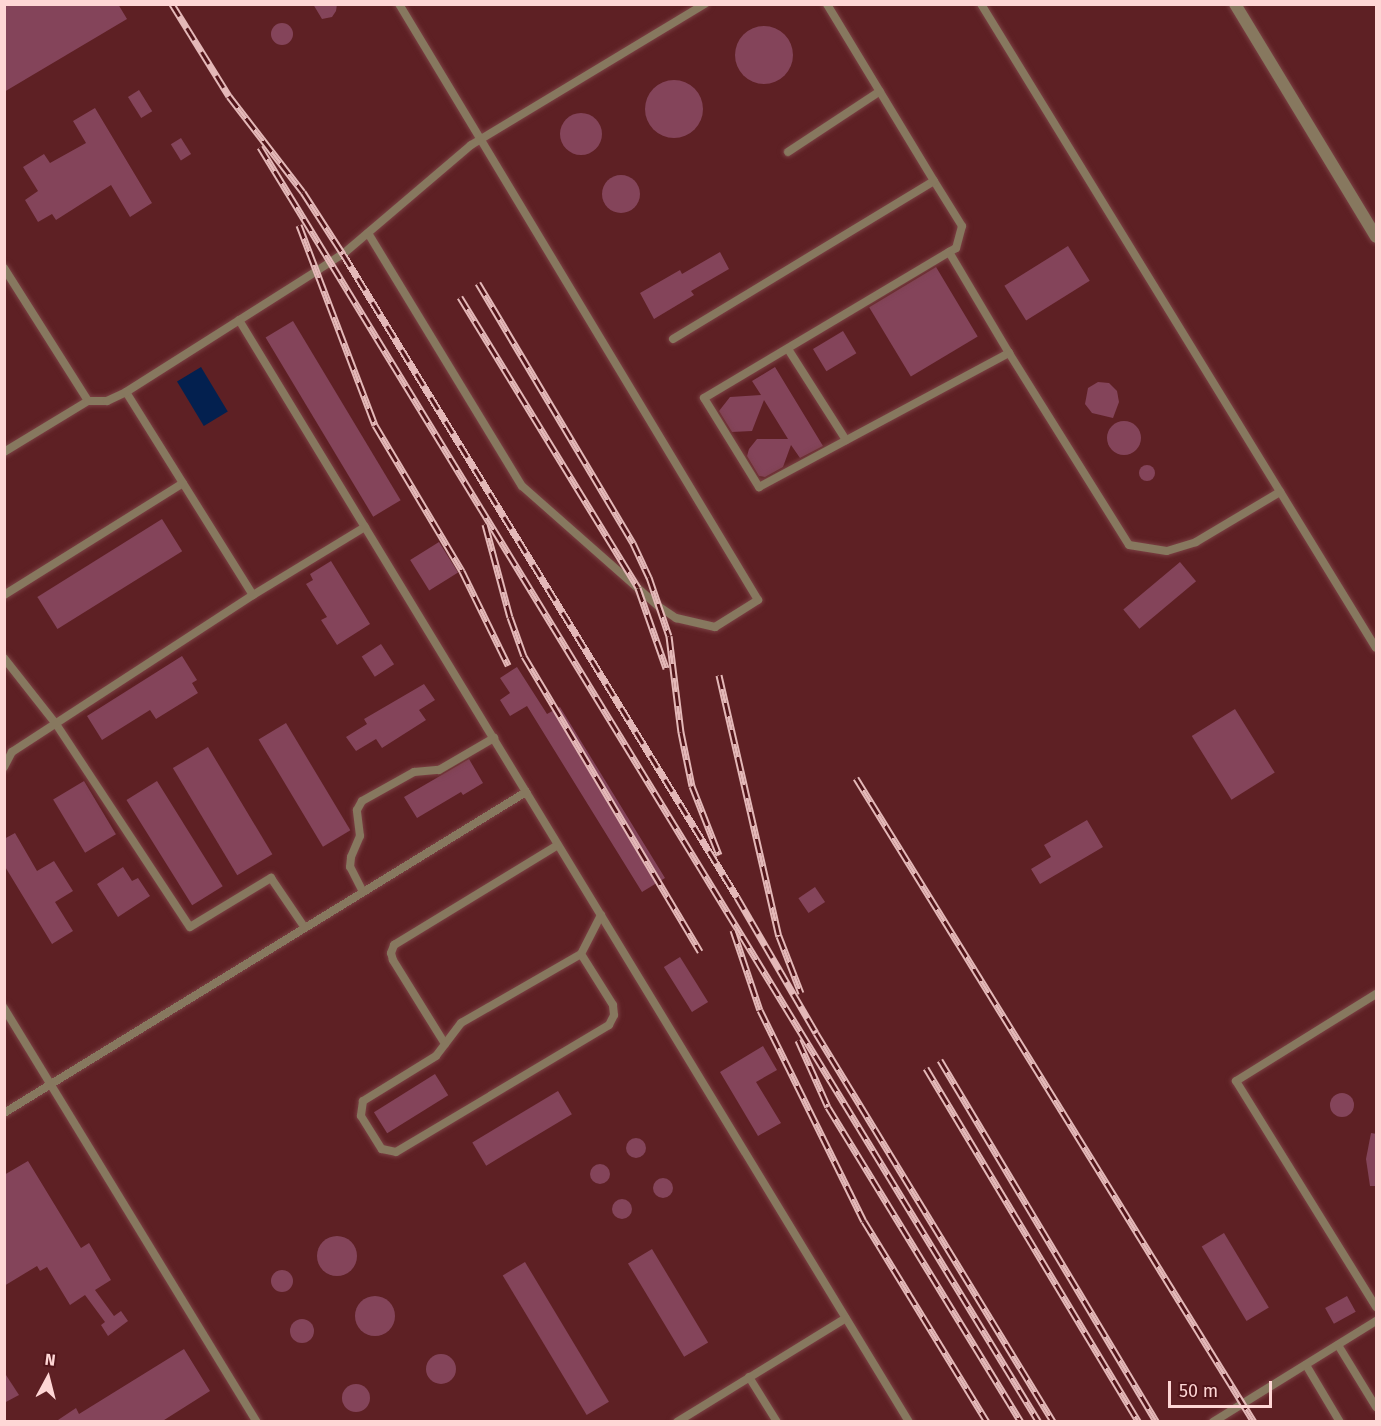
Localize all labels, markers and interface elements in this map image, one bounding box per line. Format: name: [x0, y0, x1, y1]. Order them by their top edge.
north arrow: [18, 1348, 78, 1408]
text: N: [44, 1350, 57, 1370]
scale bar: [1171, 1369, 1274, 1407]
text: 50 m: [1179, 1380, 1218, 1402]

